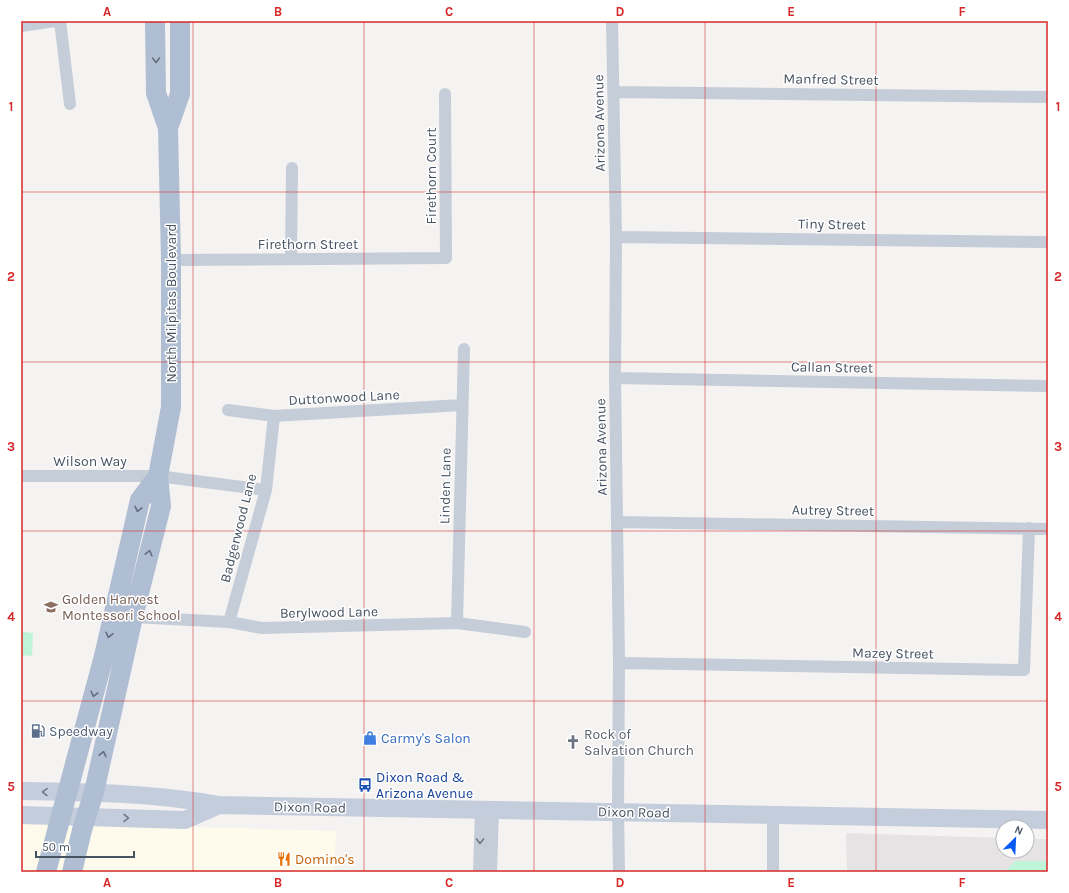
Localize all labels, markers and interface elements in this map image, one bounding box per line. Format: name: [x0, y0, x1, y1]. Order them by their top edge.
text: A: [103, 4, 111, 19]
text: B: [274, 4, 282, 19]
text: C: [445, 4, 453, 19]
text: D: [616, 4, 625, 19]
text: E: [787, 4, 795, 19]
text: F: [958, 4, 966, 19]
one-way arrow: [151, 57, 160, 63]
street label: Manfred Street: [783, 70, 879, 89]
street label: Arizona Avenue: [590, 74, 609, 172]
text: 1: [9, 99, 13, 114]
text: 1: [1056, 99, 1060, 114]
street label: Firethorn Court: [423, 128, 440, 225]
street label: Tiny Street: [798, 215, 866, 234]
street label: North Milpitas Boulevard: [163, 223, 180, 383]
street label: Firethorn Street: [258, 236, 358, 253]
text: 2: [7, 269, 15, 284]
text: 2: [1054, 269, 1062, 284]
street label: Callan Street: [791, 358, 873, 377]
street label: Duttonwood Lane: [288, 386, 400, 409]
street label: Arizona Avenue: [592, 398, 611, 496]
text: 3: [7, 439, 15, 454]
text: 3: [1054, 439, 1062, 454]
street label: Linden Lane: [436, 448, 455, 524]
street label: Wilson Way: [53, 453, 127, 470]
street label: Badgerwood Lane: [217, 472, 260, 584]
street label: Autrey Street: [792, 501, 874, 520]
one-way arrow: [135, 505, 143, 512]
one-way arrow: [145, 550, 153, 556]
place label: Golden Harvest Montessori School: [62, 591, 181, 624]
school or university icon: Golden Harvest Montessori School: [43, 599, 59, 615]
street label: Berylwood Lane: [280, 603, 378, 622]
text: 4: [7, 609, 15, 624]
text: 4: [1054, 609, 1062, 624]
one-way arrow: [105, 632, 113, 638]
street label: Mazey Street: [852, 644, 934, 663]
one-way arrow: [90, 690, 99, 697]
fuel station icon: Speedway: [30, 723, 46, 739]
place label: Speedway: [49, 723, 113, 740]
place label: Rock of Salvation Church: [584, 726, 694, 759]
shop icon: Carmy's Salon: [362, 730, 378, 746]
place label: Carmy's Salon: [381, 730, 471, 747]
church icon: Rock of Salvation Church: [565, 734, 581, 750]
one-way arrow: [98, 751, 106, 758]
place label: Dixon Road & Arizona Avenue: [376, 769, 473, 802]
bus stop icon: Dixon Road & Arizona Avenue: [357, 777, 373, 793]
text: 5: [7, 779, 15, 794]
text: 5: [1054, 779, 1062, 794]
one-way arrow: [42, 787, 48, 796]
street label: Dixon Road: [274, 798, 346, 817]
street label: Dixon Road: [598, 803, 670, 822]
one-way arrow: [123, 814, 129, 822]
north arrow: [995, 819, 1035, 859]
text: N: [1013, 823, 1025, 838]
scale bar: [36, 833, 134, 859]
one-way arrow: [476, 838, 484, 844]
text: 50 m: [42, 840, 70, 854]
restaurant icon: Domino's: [276, 851, 292, 867]
place label: Domino's: [295, 851, 355, 868]
text: A: [103, 875, 111, 890]
text: B: [274, 875, 282, 890]
text: C: [445, 875, 453, 890]
text: D: [616, 875, 625, 890]
text: E: [787, 875, 795, 890]
text: F: [958, 875, 966, 890]

